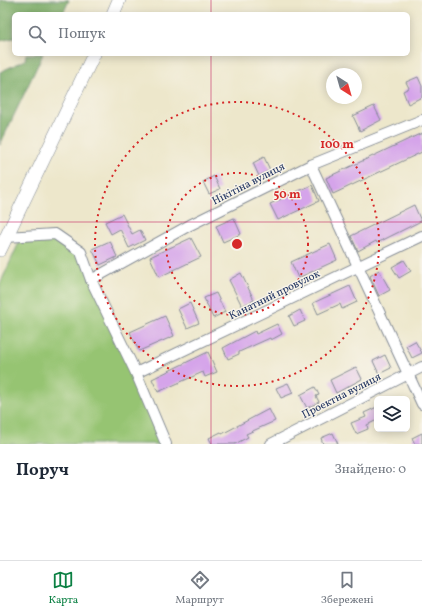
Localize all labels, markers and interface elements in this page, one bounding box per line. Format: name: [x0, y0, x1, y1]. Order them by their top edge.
search box: [12, 12, 410, 56]
icon: search: [26, 23, 48, 45]
text: Пошук: [58, 24, 106, 45]
north arrow: [326, 68, 362, 104]
text: 100 m: [320, 137, 354, 153]
street label: Нікітіна вулиця: [210, 159, 288, 209]
text: 50 m: [273, 187, 301, 203]
centre of rings: [230, 237, 244, 251]
street label: Канатний провулок: [227, 267, 323, 324]
street label: Проектна вулиця: [299, 370, 384, 423]
map controls: [374, 396, 410, 432]
button: layers: [374, 396, 410, 432]
text: Поруч: [16, 459, 69, 482]
text: Знайдено: 0: [334, 461, 406, 479]
tab: Карта: [48, 569, 78, 608]
tab: Маршрут: [175, 569, 224, 608]
tab: Збережені: [321, 569, 373, 608]

